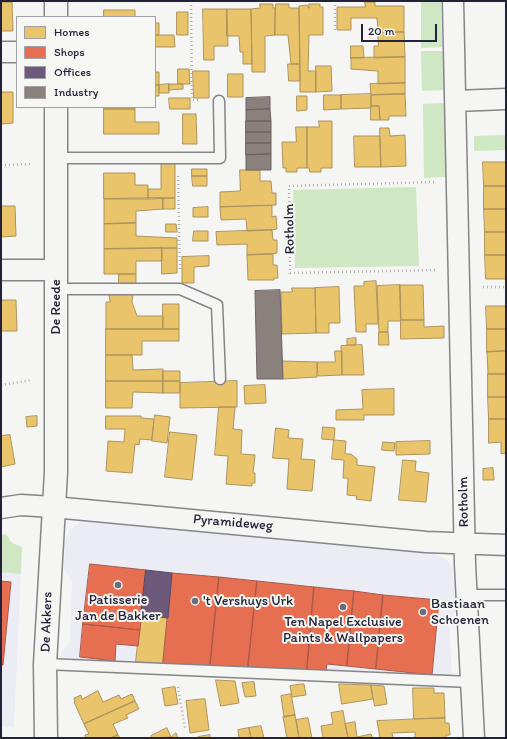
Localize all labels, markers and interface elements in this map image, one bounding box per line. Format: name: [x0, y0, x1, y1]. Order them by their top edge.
legend: [16, 16, 156, 108]
scale bar: [363, 16, 439, 42]
text: 20 m: [368, 24, 395, 38]
text: Homes: [54, 25, 90, 39]
text: Shops: [54, 45, 85, 59]
text: Offices: [54, 65, 91, 79]
text: Industry: [54, 85, 98, 99]
street label: Rotholm: [281, 203, 299, 255]
street label: De Reede: [48, 279, 64, 335]
street label: Rotholm: [455, 476, 473, 528]
street label: Pyramideweg: [192, 511, 274, 535]
marker: Patisserie Jan de Bakker: [113, 580, 123, 590]
street label: De Akkers: [38, 591, 56, 653]
place label: Patisserie Jan de Bakker: [75, 592, 161, 624]
place label: 't Vershuys Urk: [203, 593, 293, 609]
marker: 't Vershuys Urk: [190, 596, 200, 606]
place label: Bastiaan Schoenen: [431, 596, 489, 628]
marker: Ten Napel Exclusive Paints & Wallpapers: [338, 602, 348, 612]
marker: Bastiaan Schoenen: [418, 607, 428, 617]
place label: Ten Napel Exclusive Paints & Wallpapers: [283, 614, 403, 646]

